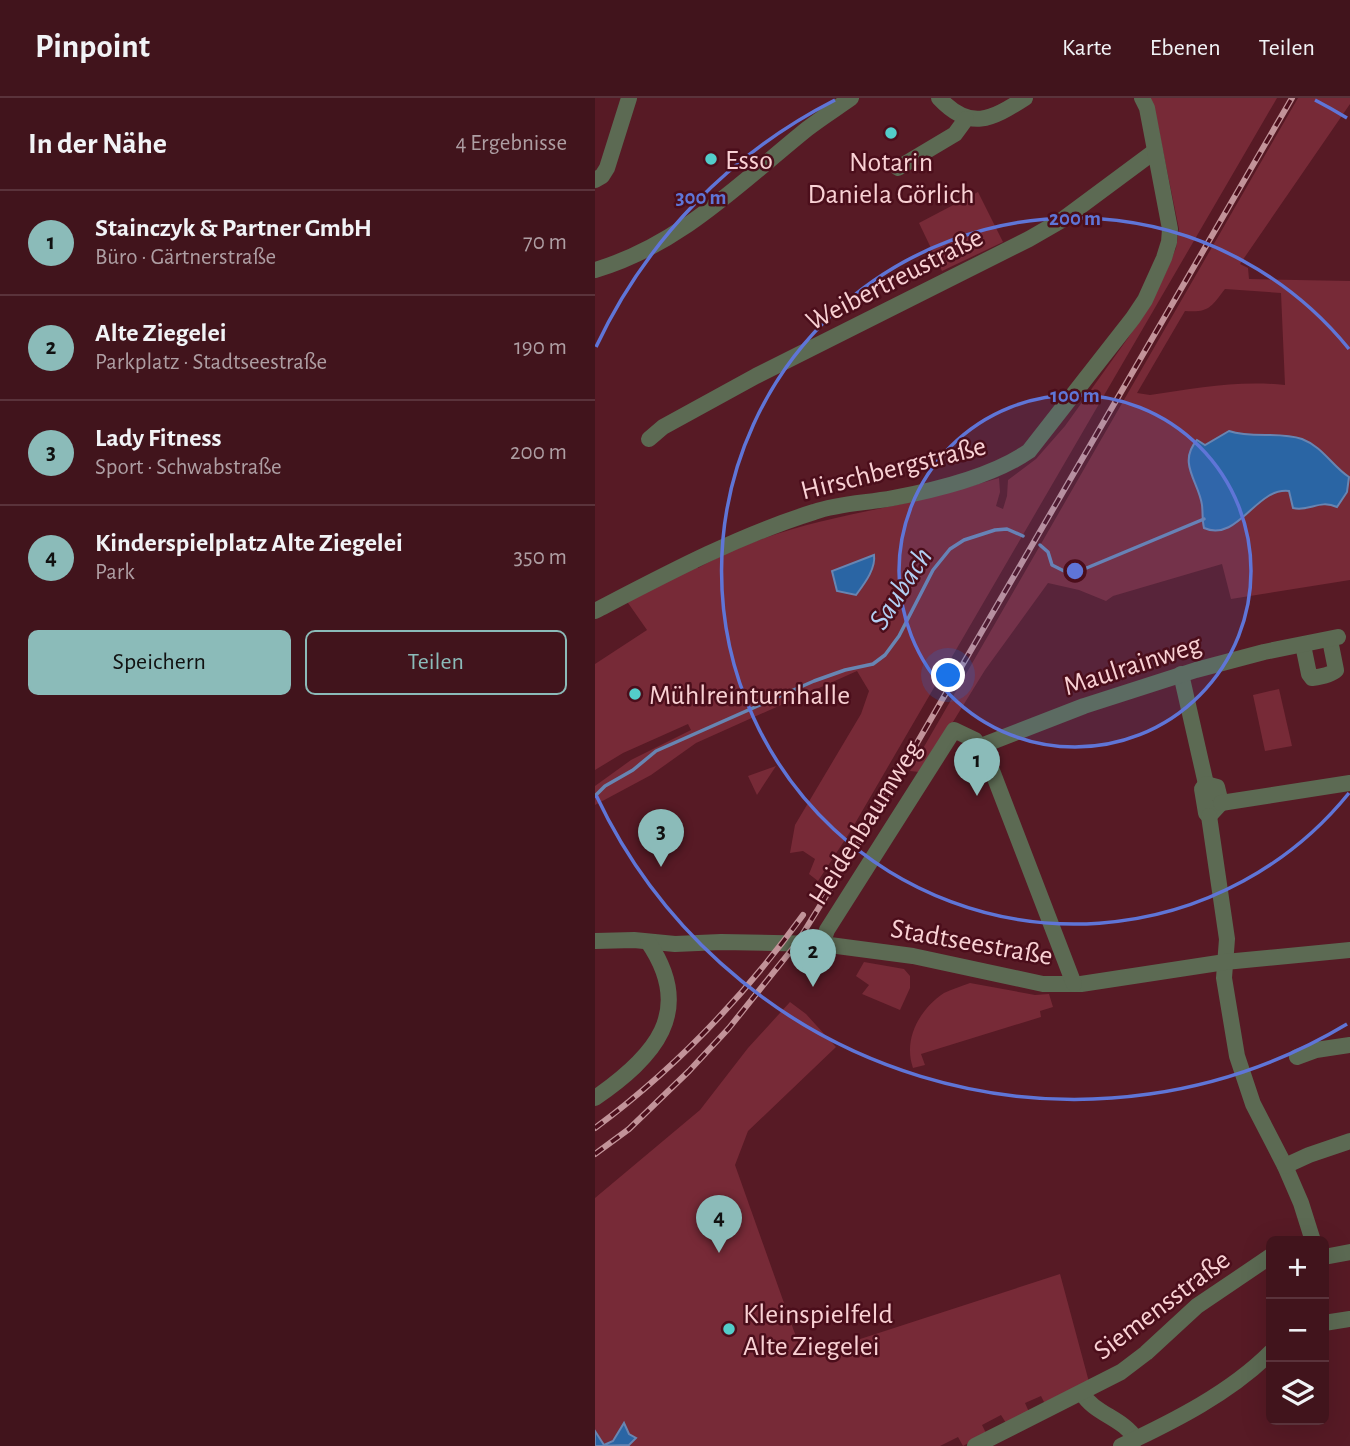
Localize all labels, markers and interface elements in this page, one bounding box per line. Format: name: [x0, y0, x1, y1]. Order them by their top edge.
text: Pinpoint: [35, 31, 150, 64]
text: Karte: [1062, 36, 1112, 60]
text: Ebenen: [1150, 36, 1221, 60]
text: Teilen: [1259, 36, 1315, 60]
marker: Notarin Daniela Görlich: [883, 125, 899, 141]
text: In der Nähe: [28, 129, 167, 159]
text: 4 Ergebnisse: [455, 132, 567, 155]
place label: Esso: [725, 147, 773, 175]
place label: Notarin Daniela Görlich: [807, 149, 975, 209]
marker: Esso: [703, 151, 719, 167]
text: 300 m: [675, 187, 727, 208]
text: 200 m: [1049, 208, 1101, 229]
text: Stainczyk & Partner GmbH: [95, 215, 372, 241]
street label: Weibertreustraße: [802, 223, 988, 336]
text: 1: [47, 231, 55, 254]
text: 70 m: [523, 231, 567, 254]
text: Büro · Gärtnerstraße: [95, 246, 276, 269]
text: Alte Ziegelei: [95, 320, 226, 346]
text: 2: [46, 336, 56, 359]
text: 190 m: [514, 336, 567, 359]
text: Parkplatz · Stadtseestraße: [95, 351, 327, 374]
text: 100 m: [1050, 385, 1100, 406]
text: Lady Fitness: [95, 425, 221, 451]
street label: Hirschbergstraße: [798, 432, 989, 506]
text: 3: [46, 441, 56, 464]
text: 200 m: [510, 441, 567, 464]
text: Sport · Schwabstraße: [95, 456, 282, 479]
text: Kinderspielplatz Alte Ziegelei: [95, 530, 403, 556]
water label: Saubach: [864, 542, 938, 635]
text: 4: [45, 546, 57, 569]
text: 350 m: [514, 546, 567, 569]
centre of rings: [1063, 559, 1087, 583]
text: Park: [95, 561, 135, 584]
button: Speichern: [28, 630, 291, 695]
button: Teilen: [305, 630, 567, 695]
street label: Maulrainweg: [1060, 630, 1205, 701]
your location: [931, 658, 965, 692]
place label: Mühlreinturnhalle: [649, 682, 850, 710]
marker: Mühlreinturnhalle: [627, 686, 643, 702]
street label: Heidenbaumweg: [804, 736, 928, 910]
pin: 1: [954, 738, 1000, 796]
pin: 3: [638, 809, 684, 867]
street label: Stadtseestraße: [888, 915, 1055, 971]
pin: 2: [790, 929, 836, 987]
pin: 4: [696, 1195, 742, 1253]
map controls: [1266, 1236, 1329, 1425]
button: +: [1266, 1236, 1329, 1299]
street label: Siemensstraße: [1089, 1246, 1235, 1366]
button: −: [1266, 1299, 1329, 1362]
place label: Kleinspielfeld Alte Ziegelei: [743, 1301, 893, 1361]
marker: Kleinspielfeld Alte Ziegelei: [721, 1321, 737, 1337]
button: layers: [1266, 1362, 1329, 1425]

